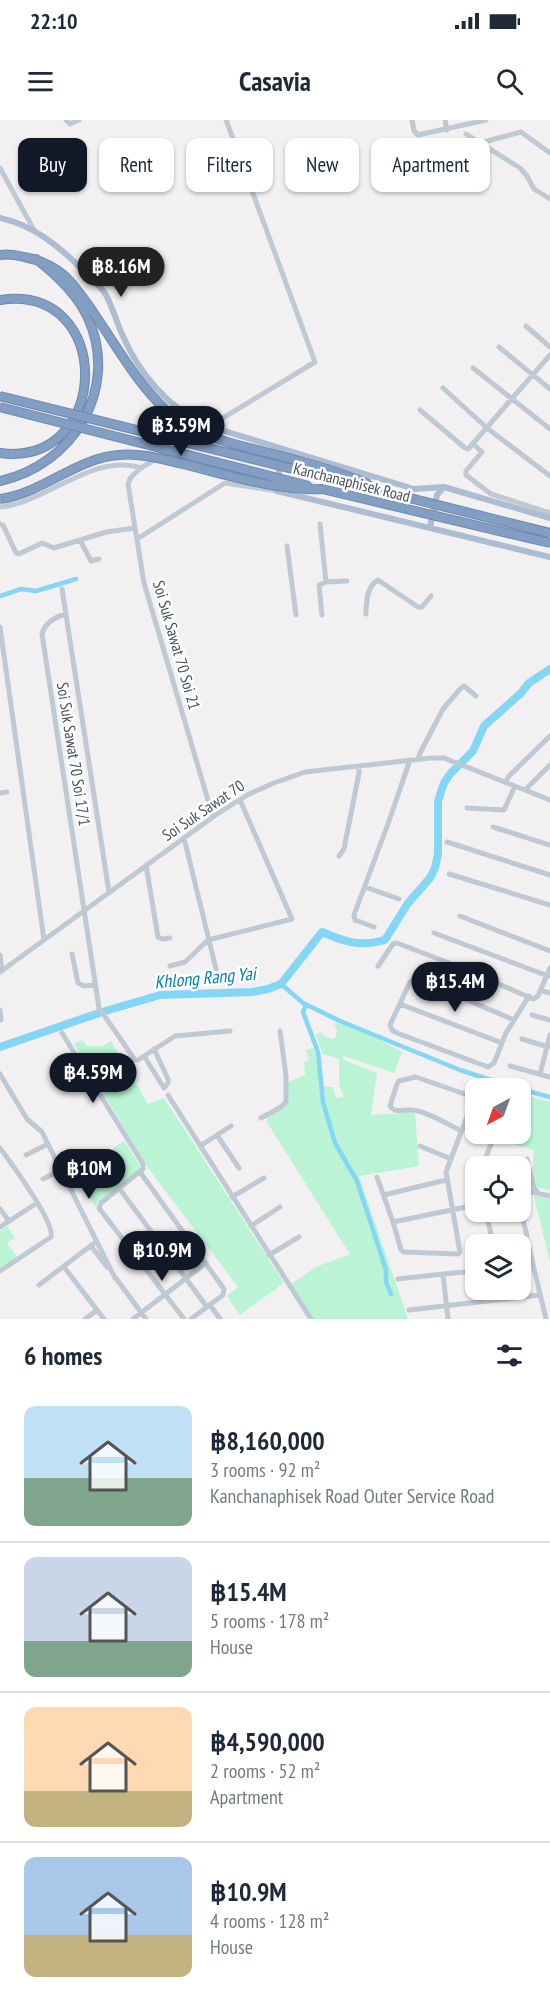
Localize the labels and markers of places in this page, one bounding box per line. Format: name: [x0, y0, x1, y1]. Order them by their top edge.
pin: ฿8.16M: [72, 247, 170, 298]
pin: ฿3.59M: [132, 406, 230, 457]
pin: ฿15.4M: [406, 962, 504, 1013]
pin: ฿4.59M: [44, 1053, 142, 1104]
pin: ฿10M: [53, 1149, 125, 1200]
pin: ฿10.9M: [113, 1231, 211, 1282]

